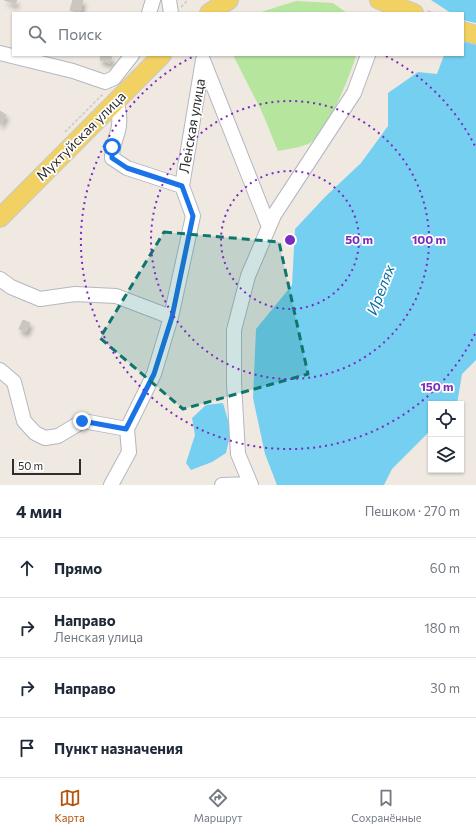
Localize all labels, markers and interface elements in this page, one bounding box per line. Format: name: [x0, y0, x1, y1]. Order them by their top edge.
search box: [12, 12, 464, 56]
icon: search: [26, 23, 48, 45]
text: Поиск: [58, 25, 102, 43]
street label: Ленская улица: [175, 77, 208, 175]
street label: Мухтуйская улица: [32, 87, 129, 184]
route start: [103, 138, 121, 156]
text: 50 m: [345, 232, 373, 246]
text: 100 m: [412, 232, 446, 246]
centre of rings: [283, 233, 297, 247]
water label: Ирелях: [362, 261, 398, 317]
text: 150 m: [420, 379, 454, 393]
map controls: [428, 401, 464, 473]
button: locate: [428, 401, 464, 437]
route end: [73, 412, 91, 430]
button: layers: [428, 437, 464, 473]
scale bar: [12, 457, 81, 476]
text: 50 m: [18, 459, 43, 472]
text: 4 мин: [16, 501, 62, 522]
text: Пешком · 270 m: [365, 503, 460, 519]
icon: ahead: [16, 557, 38, 579]
text: Прямо: [54, 559, 102, 577]
text: 60 m: [430, 560, 460, 576]
text: Направо: [54, 611, 116, 629]
icon: right: [16, 617, 38, 639]
text: 180 m: [424, 620, 460, 636]
text: Ленская улица: [54, 629, 143, 645]
icon: right: [16, 677, 38, 699]
text: Направо: [54, 679, 116, 697]
text: 30 m: [430, 680, 460, 696]
icon: arrive: [16, 737, 38, 759]
text: Пункт назначения: [54, 739, 183, 757]
tab: Карта: [54, 787, 85, 824]
tab: Маршрут: [194, 787, 242, 824]
tab: Сохранённые: [351, 787, 422, 824]

